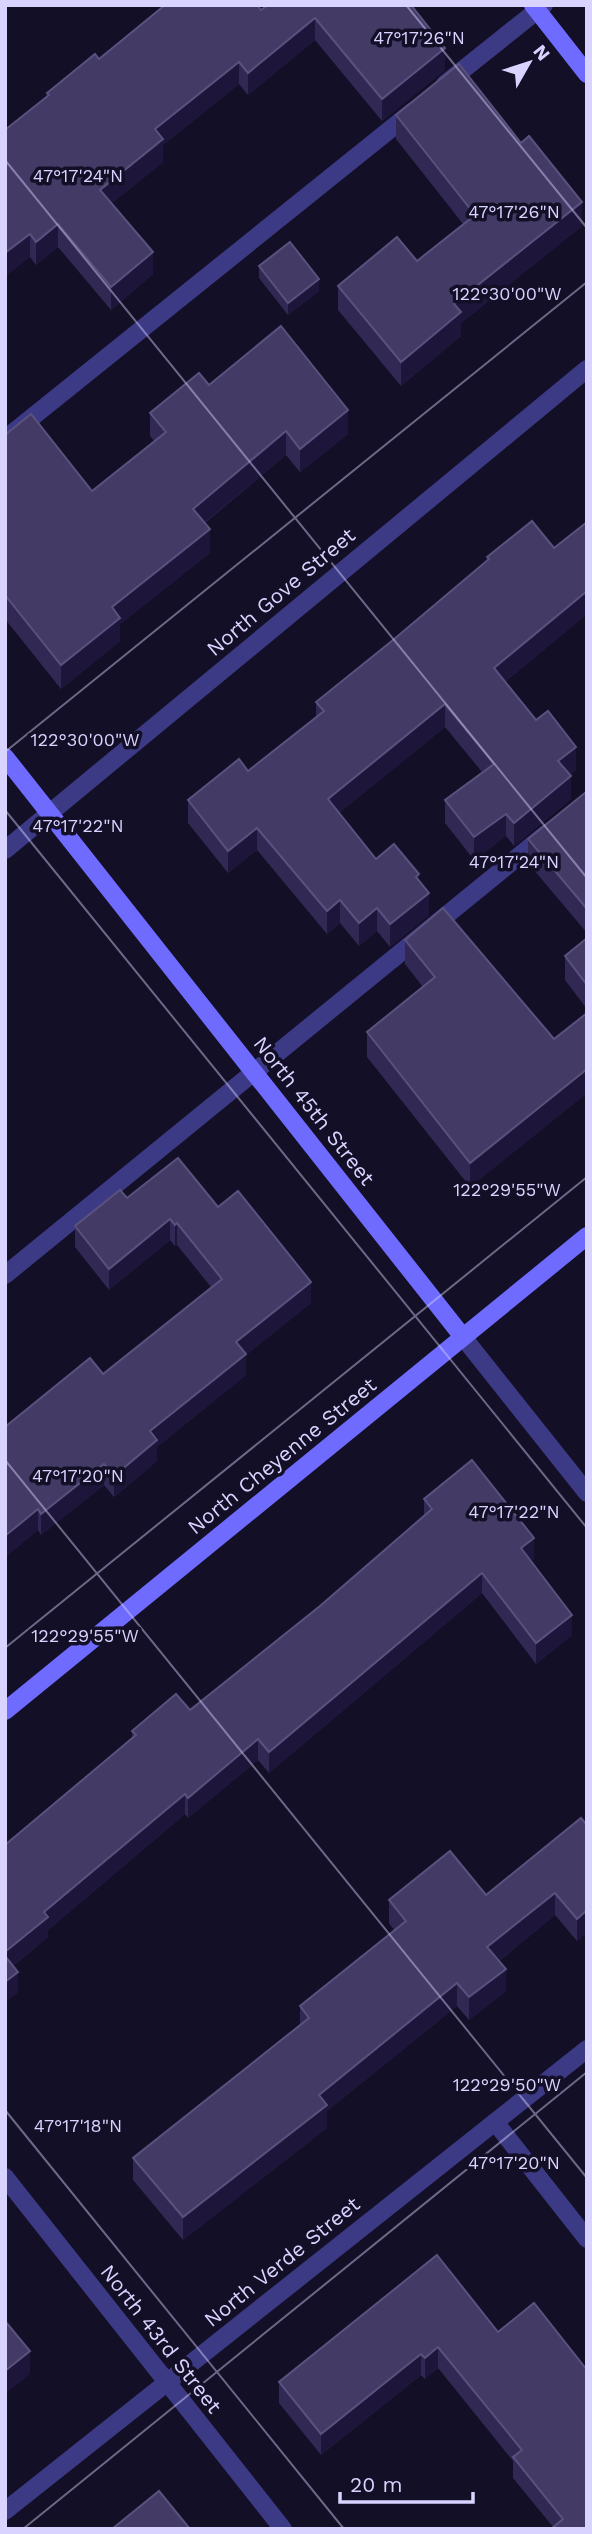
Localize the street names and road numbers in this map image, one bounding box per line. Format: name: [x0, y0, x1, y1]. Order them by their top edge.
street label: North Gove Street: [201, 522, 360, 661]
street label: North 45th Street: [249, 1031, 380, 1190]
street label: North Cheyenne Street: [182, 1372, 381, 1539]
street label: North Verde Street: [199, 2191, 365, 2332]
street label: North 43rd Street: [96, 2259, 227, 2418]

